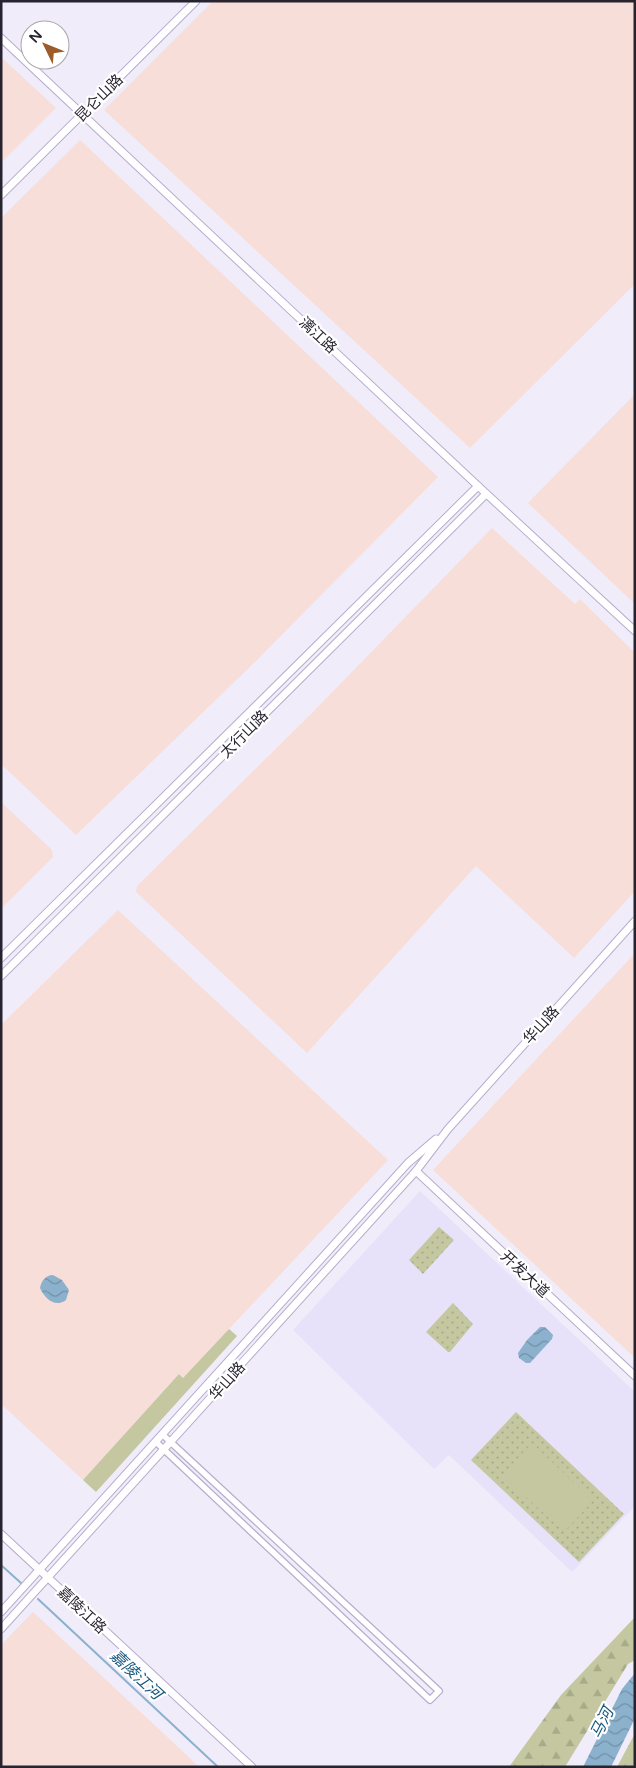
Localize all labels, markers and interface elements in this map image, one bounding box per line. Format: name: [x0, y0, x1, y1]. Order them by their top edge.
north arrow: [20, 20, 70, 70]
text: N: [26, 27, 46, 46]
street label: 昆仑山路: [71, 70, 127, 126]
street label: 漓江路: [295, 313, 341, 357]
street label: 太行山路: [216, 706, 272, 762]
street label: 华山路: [519, 1002, 563, 1048]
street label: 开发大道: [497, 1247, 553, 1301]
street label: 华山路: [205, 1358, 249, 1404]
street label: 嘉陵江路: [54, 1583, 110, 1637]
water label: 嘉陵江河: [106, 1646, 168, 1706]
water label: 马河: [586, 1702, 620, 1742]

